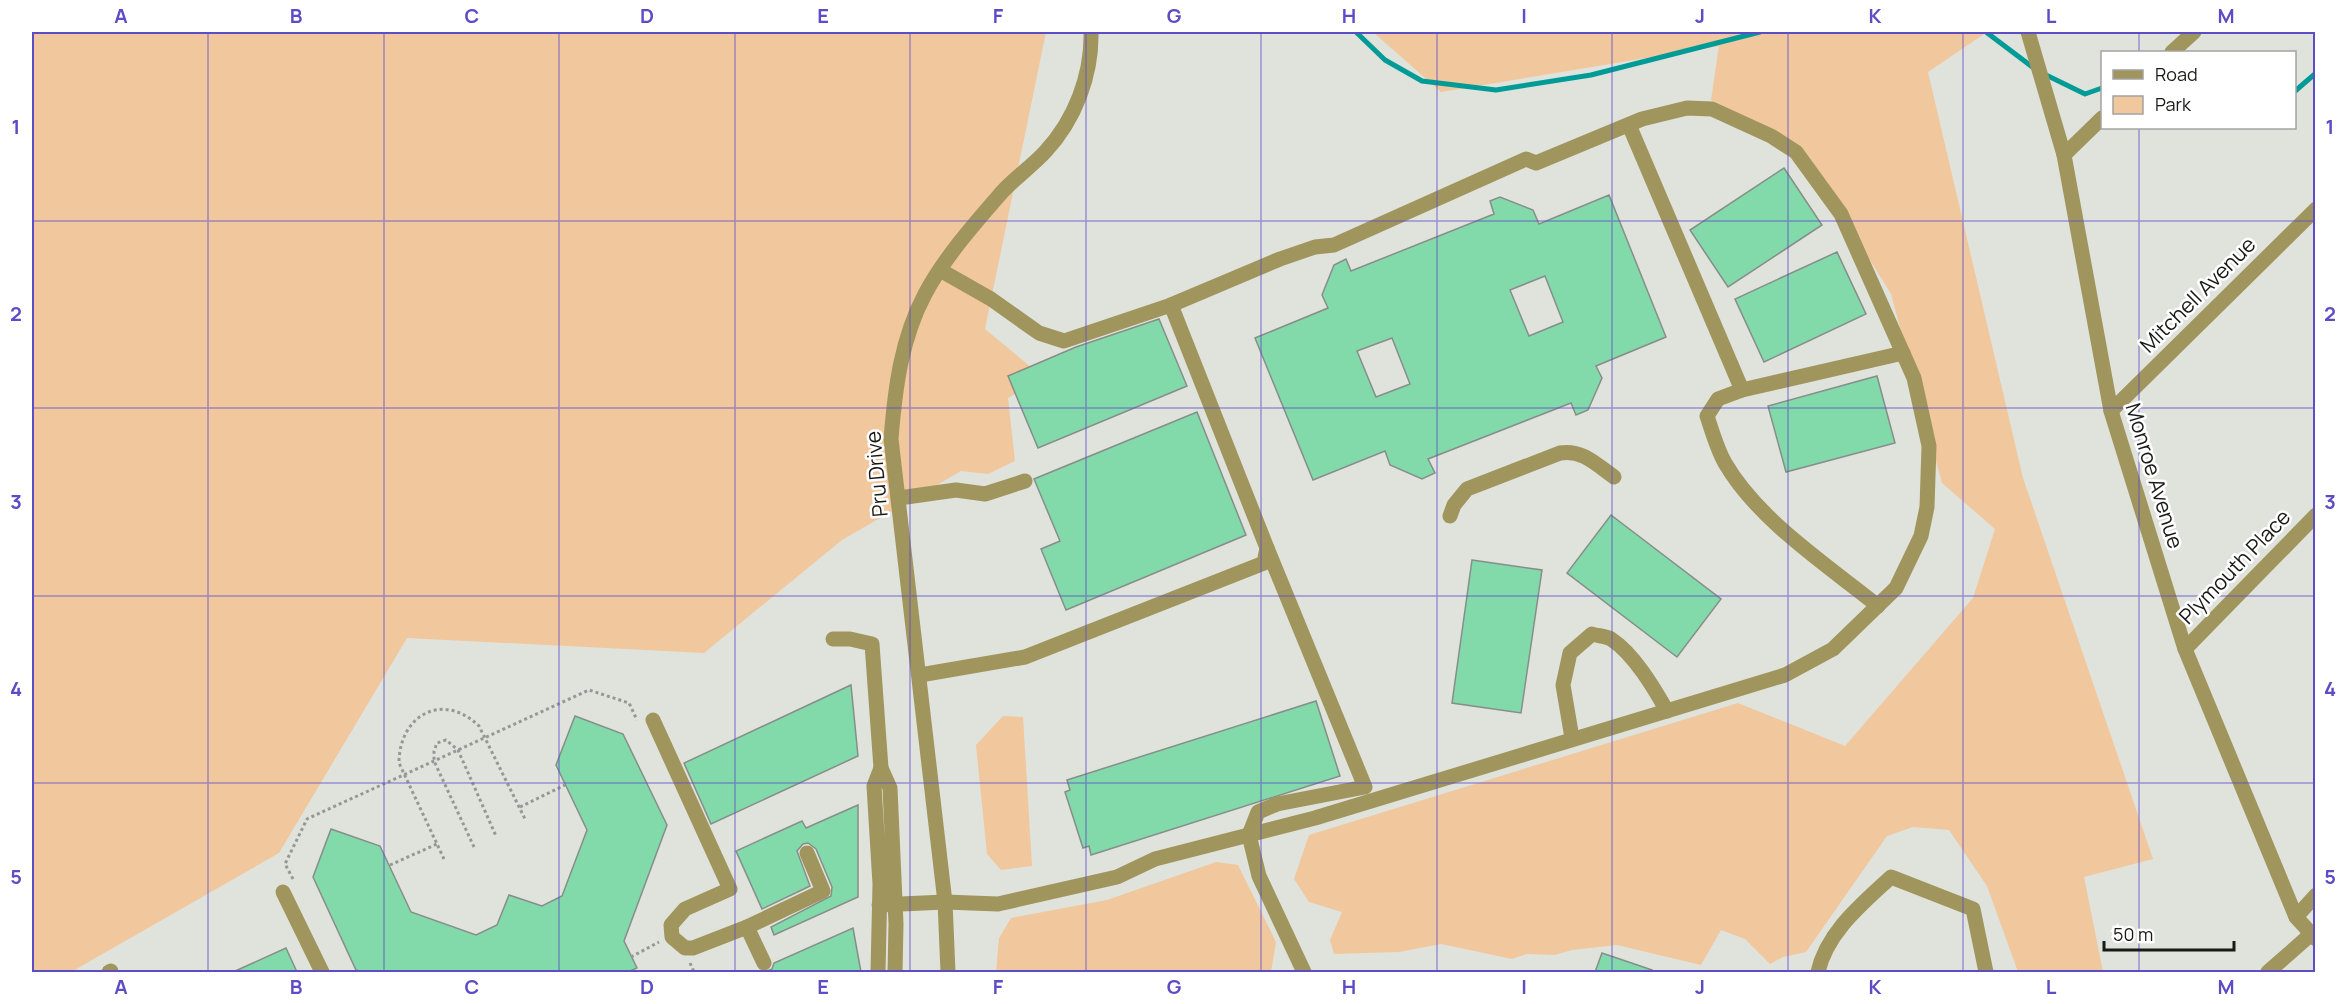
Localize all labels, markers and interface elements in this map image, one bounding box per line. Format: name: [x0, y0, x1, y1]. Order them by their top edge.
text: A: [114, 2, 128, 29]
text: B: [290, 2, 303, 29]
text: C: [465, 2, 479, 29]
text: D: [640, 2, 654, 29]
text: E: [817, 2, 829, 29]
text: F: [993, 2, 1004, 29]
text: G: [1167, 2, 1182, 29]
text: H: [1342, 2, 1356, 29]
text: I: [1521, 2, 1527, 29]
text: J: [1695, 2, 1705, 29]
text: K: [1869, 2, 1882, 29]
text: L: [2046, 2, 2057, 29]
text: M: [2217, 2, 2235, 29]
legend: [2101, 51, 2296, 129]
text: Road: [2155, 62, 2198, 86]
text: Park: [2155, 92, 2192, 116]
text: 1: [12, 113, 20, 140]
text: 1: [2326, 113, 2334, 140]
street label: Mitchell Avenue: [2133, 230, 2261, 358]
text: 2: [10, 300, 22, 327]
text: 2: [2324, 300, 2336, 327]
street label: Monroe Avenue: [2120, 400, 2190, 552]
street label: Pru Drive: [858, 430, 894, 518]
text: 3: [10, 488, 22, 515]
text: 3: [2324, 488, 2336, 515]
street label: Plymouth Place: [2172, 503, 2296, 630]
text: 4: [10, 675, 22, 702]
text: 4: [2324, 675, 2336, 702]
text: 5: [10, 863, 22, 890]
text: 5: [2324, 863, 2336, 890]
scale bar: [2104, 914, 2234, 952]
text: 50 m: [2113, 922, 2153, 946]
text: A: [114, 973, 128, 1000]
text: B: [290, 973, 303, 1000]
text: C: [465, 973, 479, 1000]
text: D: [640, 973, 654, 1000]
text: E: [817, 973, 829, 1000]
text: F: [993, 973, 1004, 1000]
text: G: [1167, 973, 1182, 1000]
text: H: [1342, 973, 1356, 1000]
text: I: [1521, 973, 1527, 1000]
text: J: [1695, 973, 1705, 1000]
text: K: [1869, 973, 1882, 1000]
text: L: [2046, 973, 2057, 1000]
text: M: [2217, 973, 2235, 1000]

